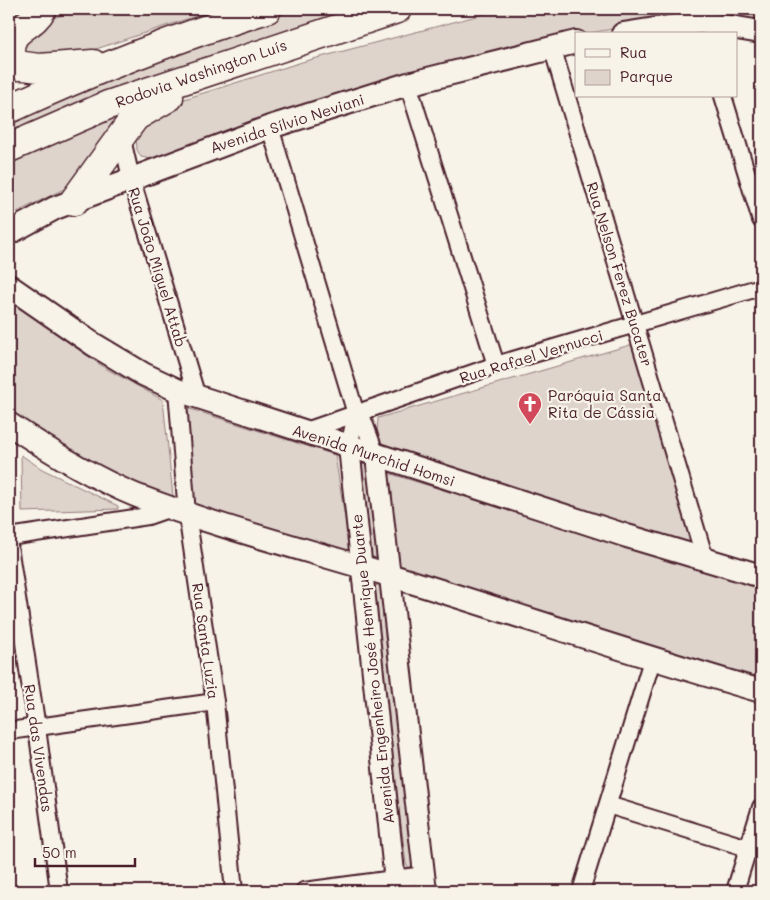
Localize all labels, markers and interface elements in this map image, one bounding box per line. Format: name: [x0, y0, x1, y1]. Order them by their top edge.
legend: [575, 32, 738, 98]
street label: Rodovia Washington Luís: [113, 34, 289, 112]
text: Rua: [620, 42, 647, 62]
text: Parque: [620, 66, 673, 86]
street label: Avenida Sílvio Neviani: [207, 89, 367, 157]
street label: Rua Nelson Ferez Bucater: [582, 179, 658, 369]
street label: Rua João Miguel Attab: [124, 185, 192, 349]
street label: Rua Rafael Vernucci: [457, 325, 605, 387]
place label: Paróquia Santa Rita de Cássia: [548, 385, 662, 422]
church icon: Paróquia Santa Rita de Cássia: [517, 391, 543, 425]
street label: Avenida Murchid Homsi: [290, 419, 458, 491]
street label: Avenida Engenheiro José Henrique Duarte: [346, 513, 398, 825]
street label: Rua Santa Luzia: [188, 582, 224, 700]
street label: Rua das Vivendas: [20, 683, 58, 813]
scale bar: [35, 835, 135, 867]
text: 50 m: [42, 842, 77, 862]

